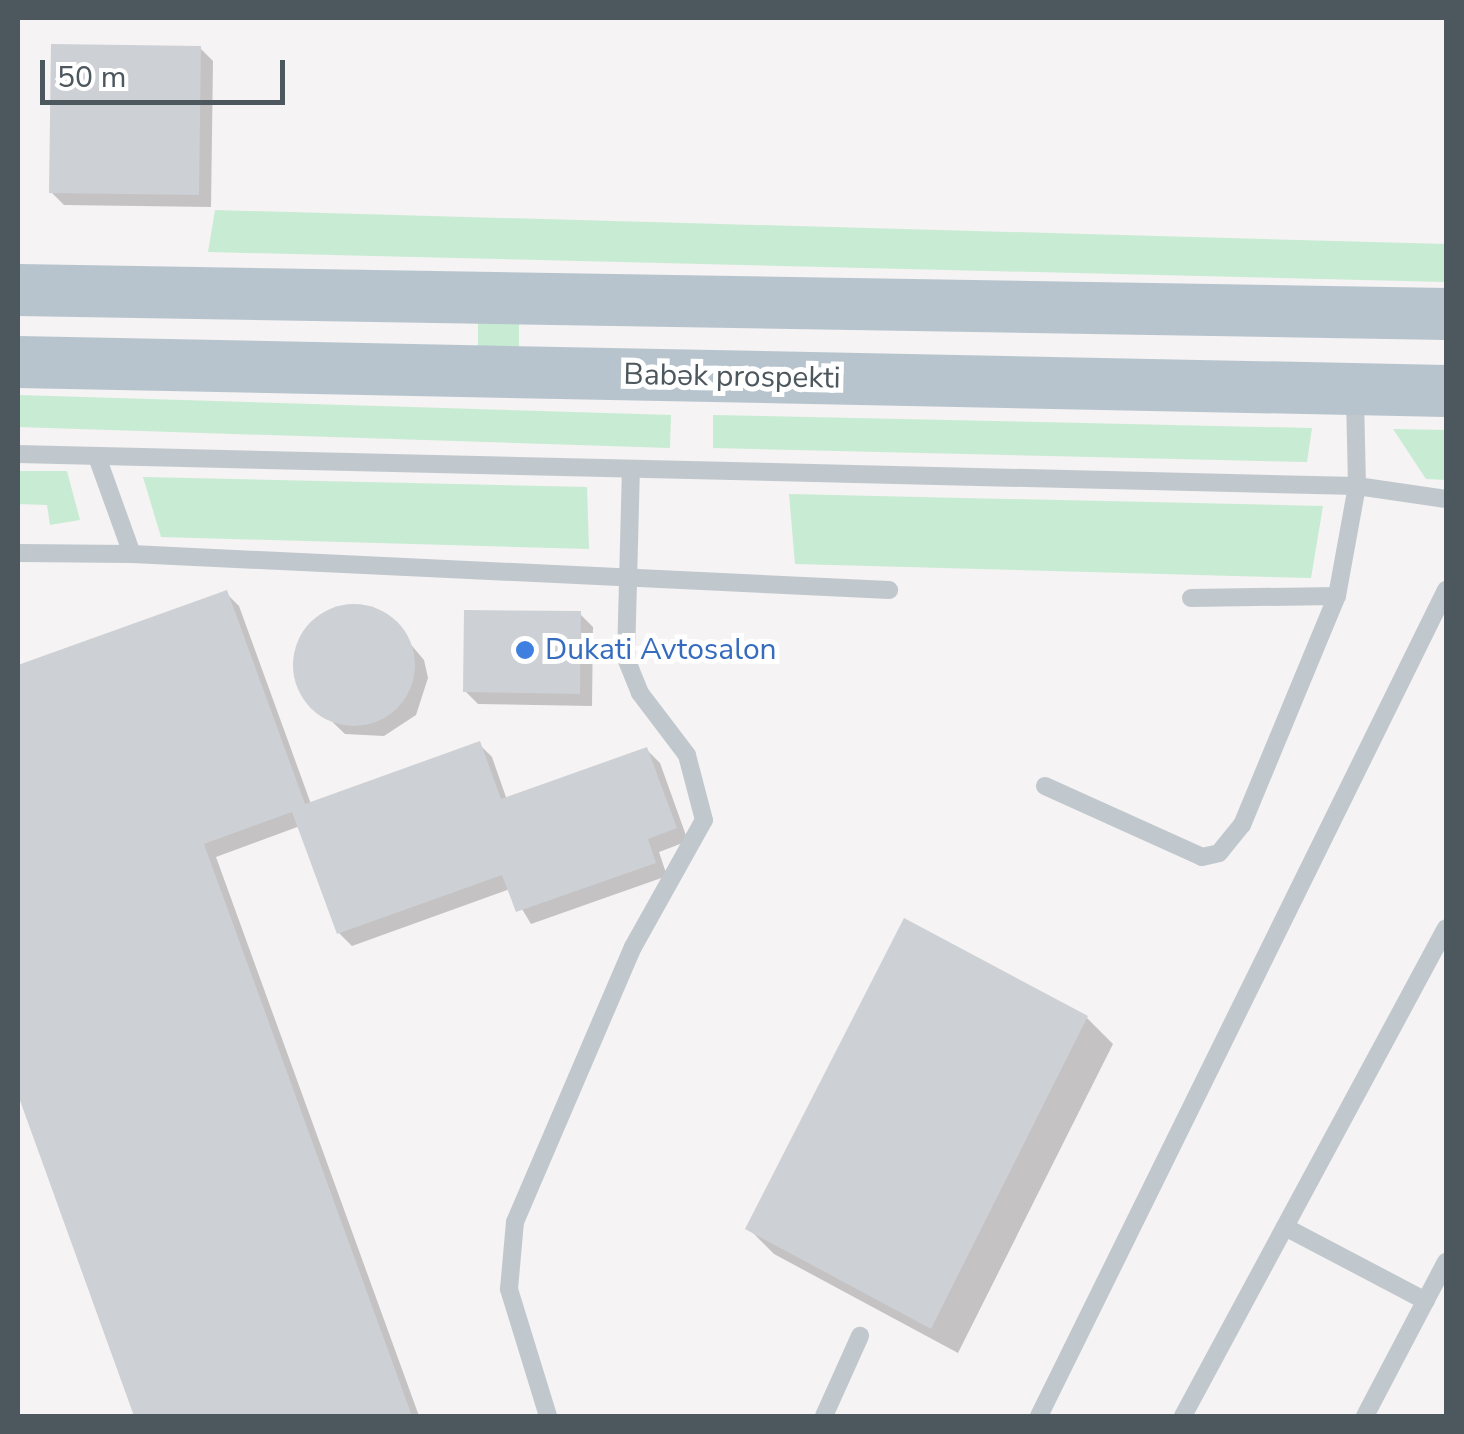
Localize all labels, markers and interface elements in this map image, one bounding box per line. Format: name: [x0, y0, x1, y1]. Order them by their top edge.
scale bar: [45, 40, 290, 102]
text: 50 m: [57, 57, 126, 98]
street label: Babək prospekti: [623, 357, 841, 397]
place label: Dukati Avtosalon: [545, 632, 777, 668]
marker: Dukati Avtosalon: [514, 639, 536, 661]

